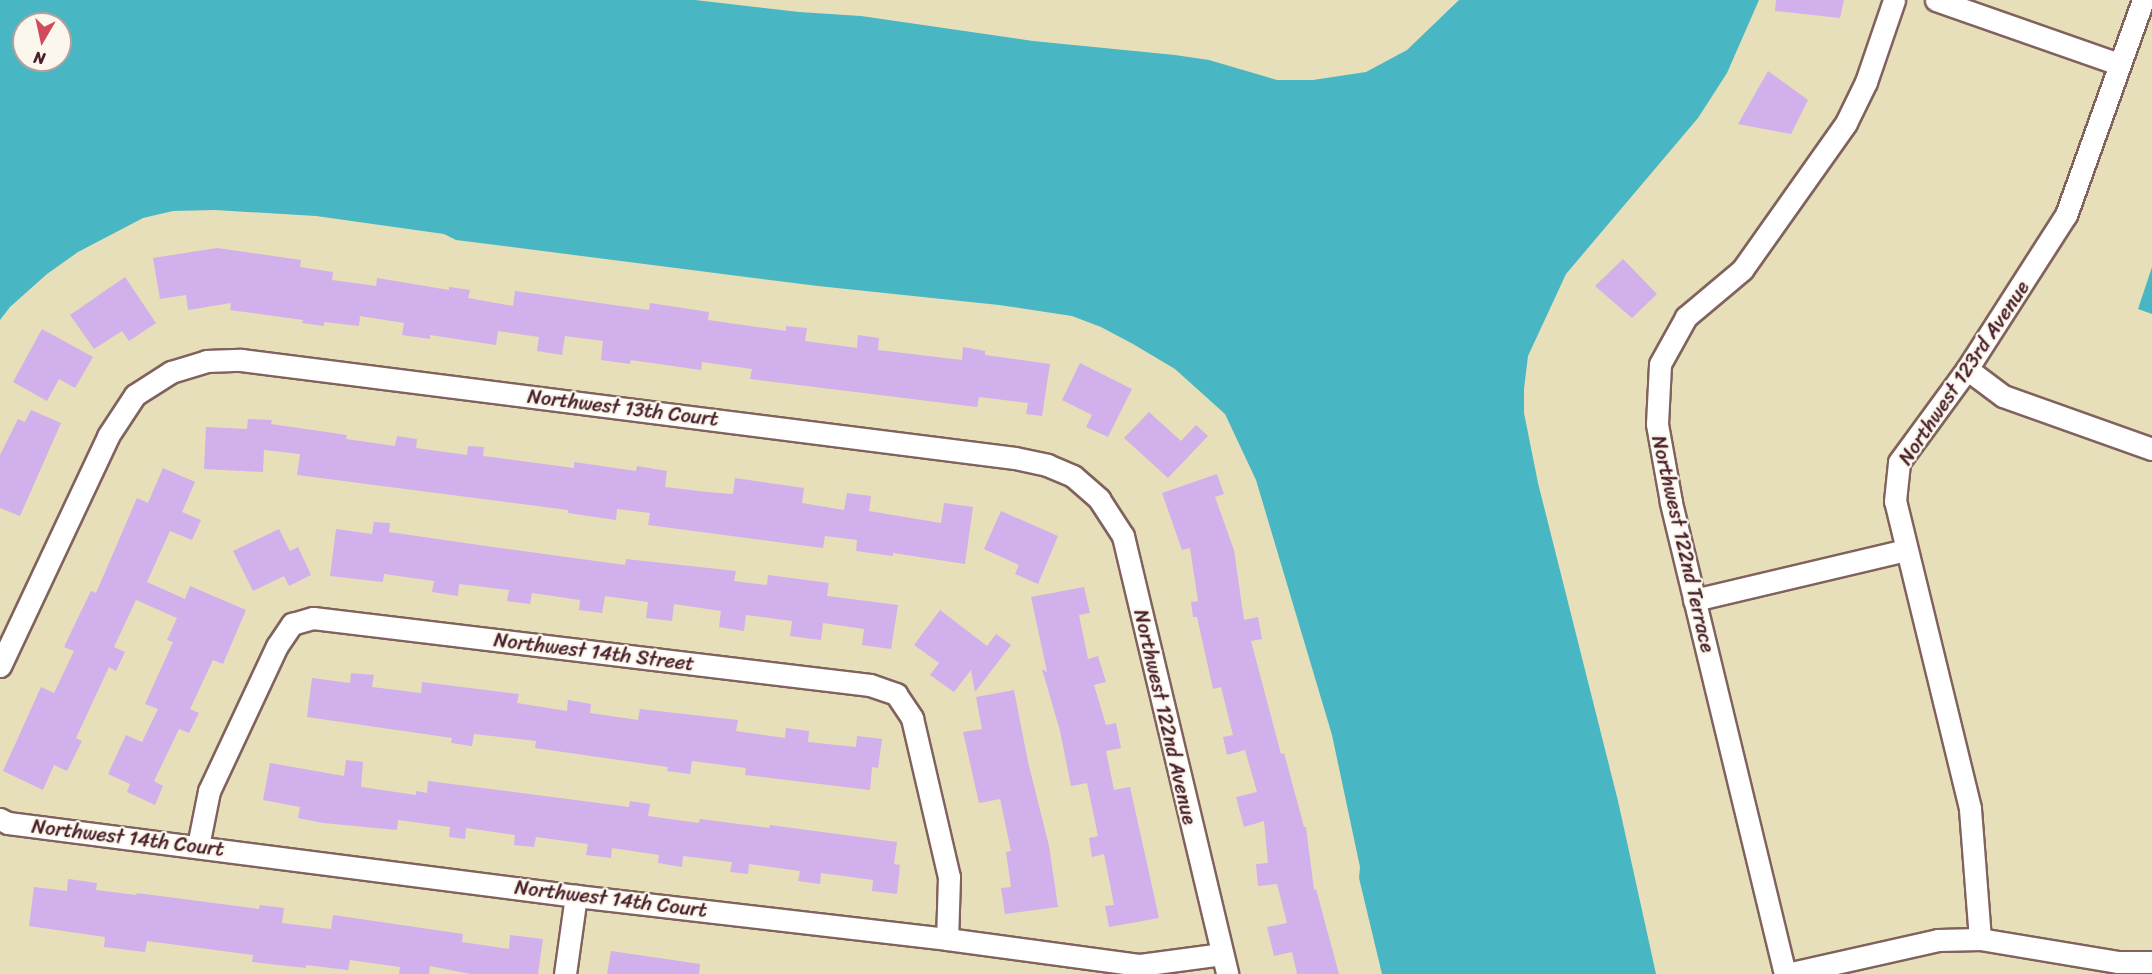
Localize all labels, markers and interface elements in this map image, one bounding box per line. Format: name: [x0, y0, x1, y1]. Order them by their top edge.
north arrow: [12, 12, 72, 72]
text: N: [32, 43, 47, 73]
street label: Northwest 123rd Avenue: [1893, 276, 2035, 470]
street label: Northwest 13th Court: [526, 384, 720, 432]
street label: Northwest 122nd Terrace: [1646, 433, 1720, 655]
street label: Northwest 122nd Avenue: [1129, 607, 1201, 827]
street label: Northwest 14th Street: [492, 628, 696, 676]
street label: Northwest 14th Court: [30, 814, 226, 862]
street label: Northwest 14th Court: [513, 875, 709, 923]

